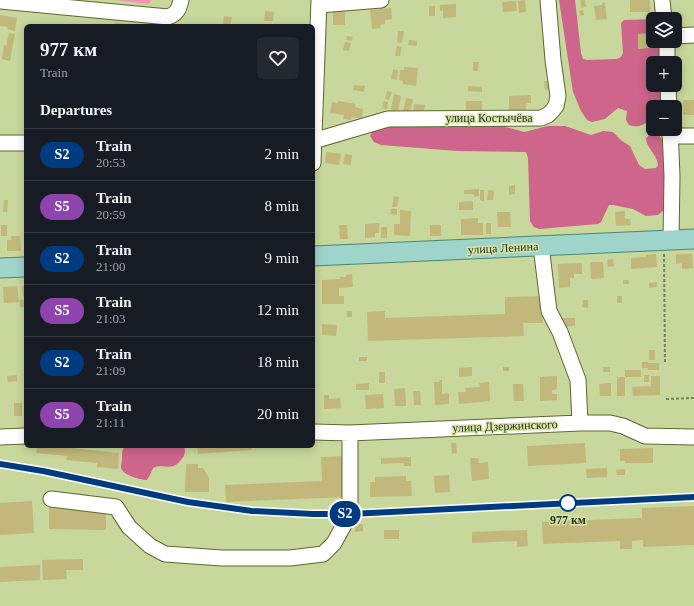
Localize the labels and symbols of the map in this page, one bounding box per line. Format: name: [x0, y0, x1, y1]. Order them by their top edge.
street label: улица Костычёва: [445, 111, 533, 125]
street label: улица Ленина: [467, 239, 539, 257]
street label: улица Дзержинского: [452, 417, 558, 435]
marker: 977 км: [559, 494, 577, 512]
line badge: S2: [327, 501, 363, 527]
place label: 977 км: [550, 513, 586, 527]

